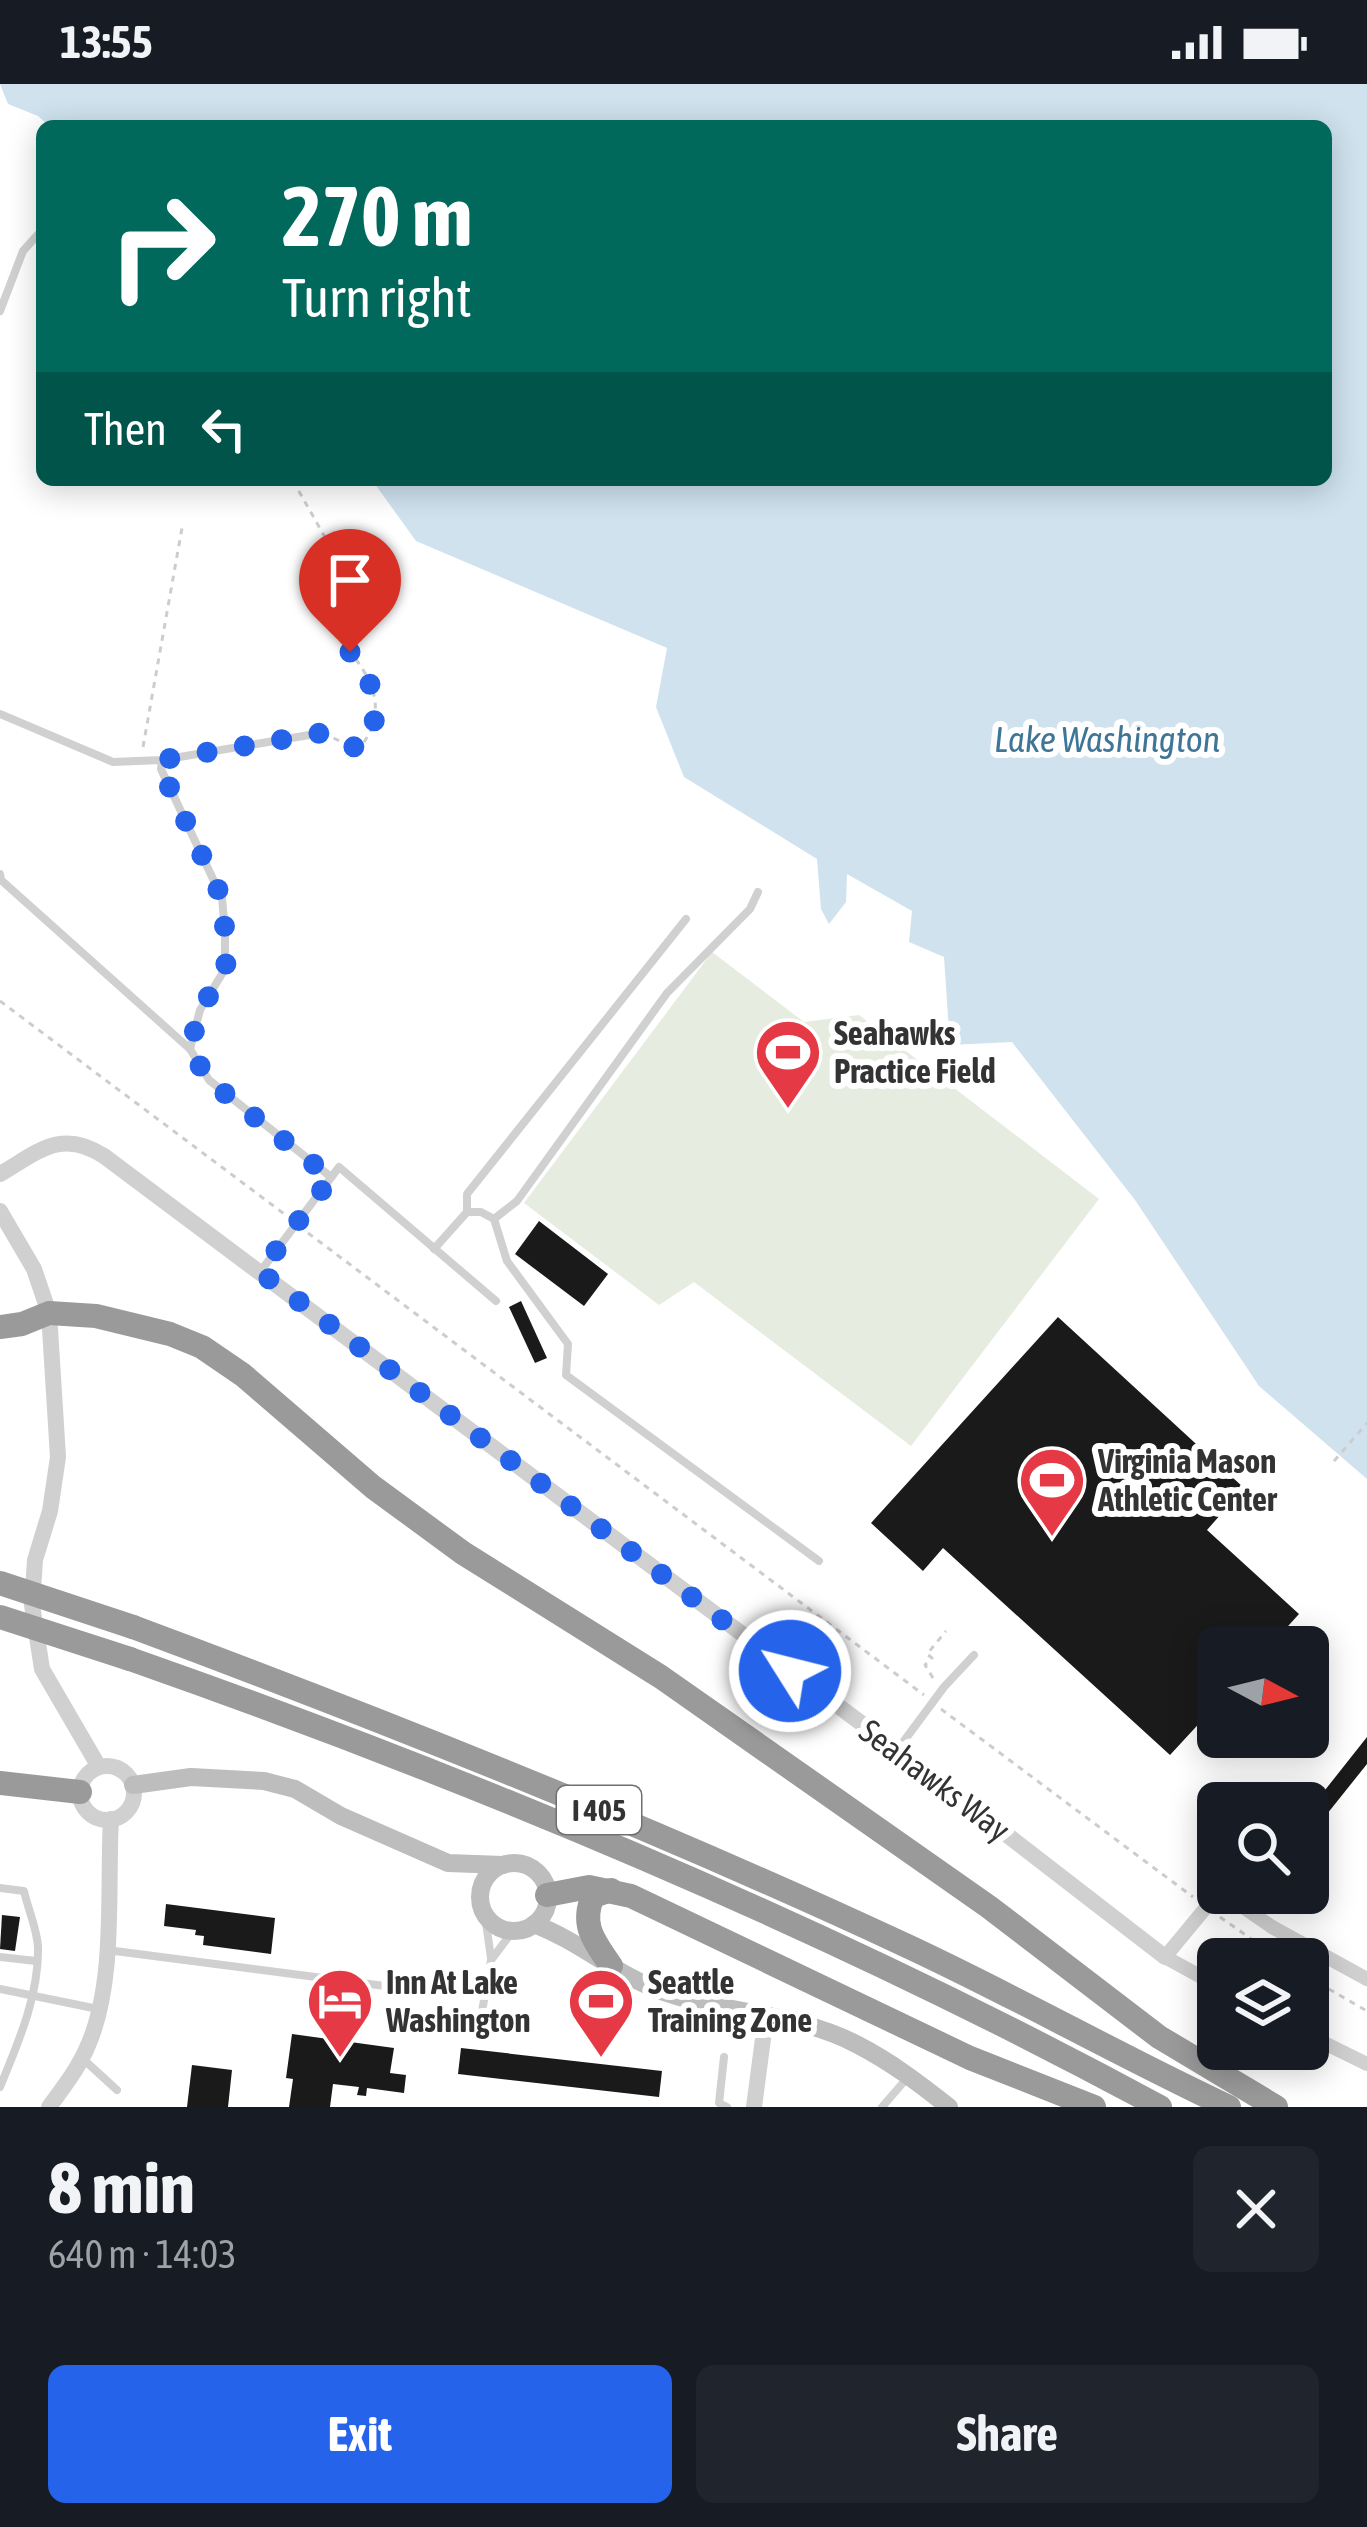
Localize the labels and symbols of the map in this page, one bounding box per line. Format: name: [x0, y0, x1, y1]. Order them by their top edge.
pin: [299, 529, 401, 652]
water label: Lake Washington: [994, 718, 1220, 760]
place label: Seahawks Practice Field: [834, 1014, 996, 1090]
sports icon: Seahawks Practice Field: [753, 1017, 823, 1111]
place label: Virginia Mason Athletic Center: [1097, 1442, 1278, 1518]
sports icon: Virginia Mason Athletic Center: [1017, 1445, 1087, 1539]
position arrow: [727, 1608, 853, 1734]
north arrow: [1197, 1626, 1329, 1758]
street label: Seahawks Way: [853, 1711, 1017, 1849]
road number: I 405: [557, 1786, 641, 1834]
place label: Inn At Lake Washington: [385, 1963, 530, 2039]
place label: Seattle Training Zone: [648, 1963, 812, 2039]
hotel icon: Inn At Lake Washington: [305, 1966, 375, 2060]
sports icon: Seattle Training Zone: [566, 1966, 636, 2060]

